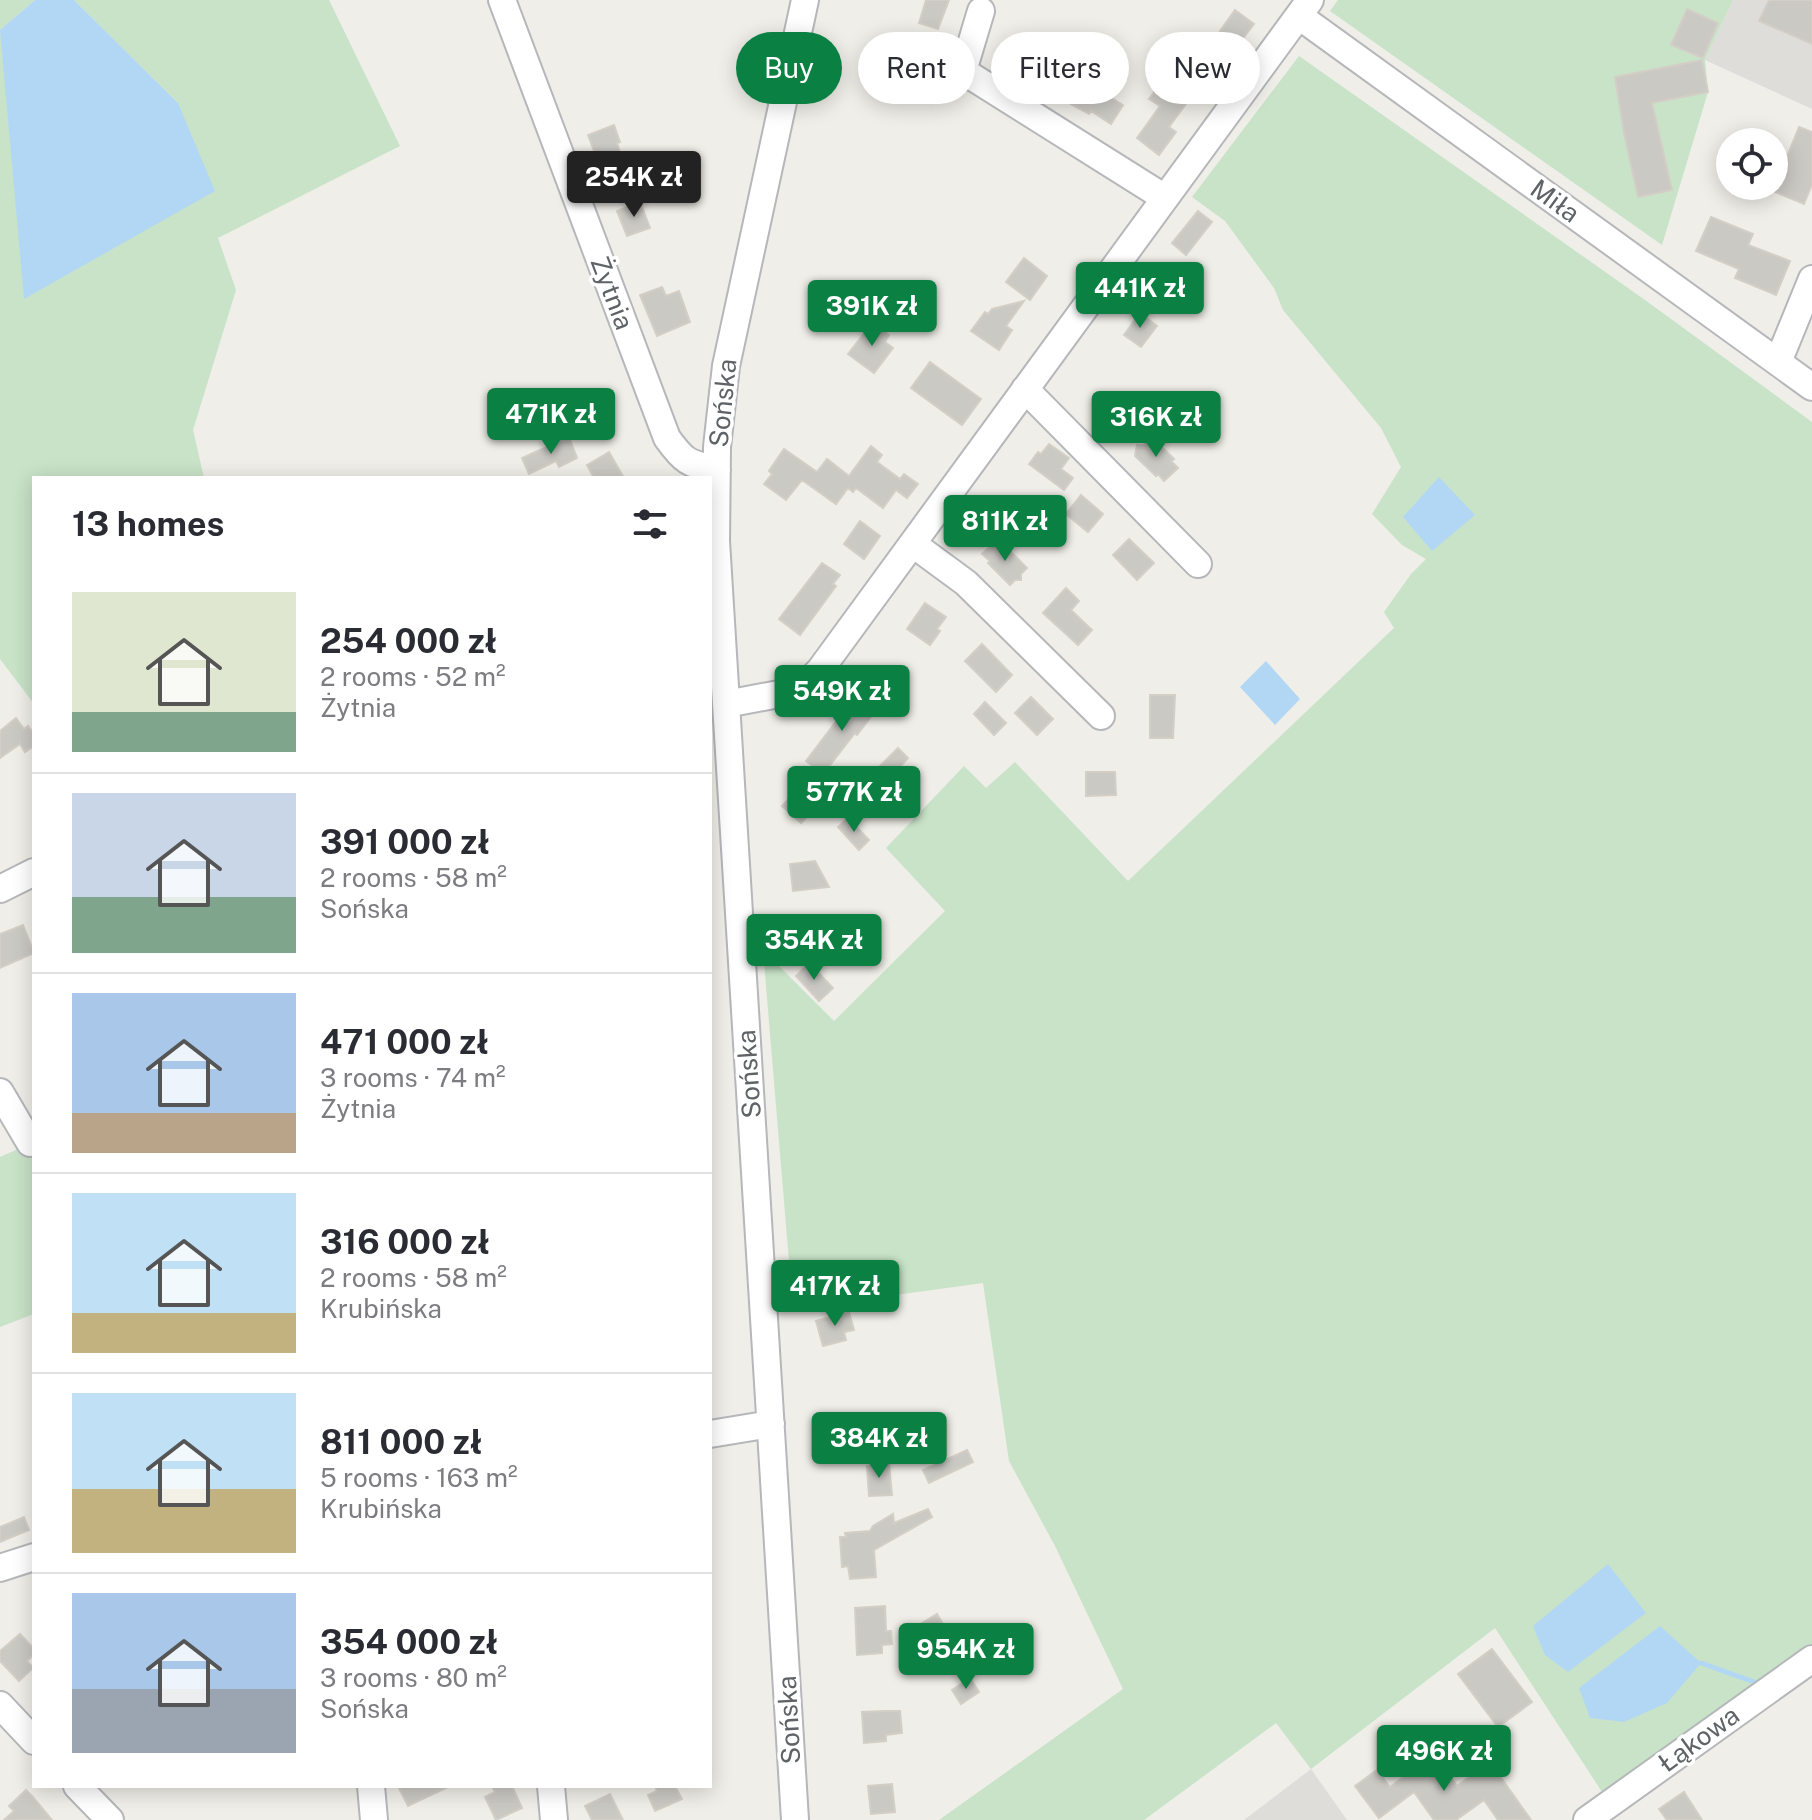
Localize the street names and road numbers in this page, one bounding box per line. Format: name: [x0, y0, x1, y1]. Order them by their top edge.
street label: Miła: [1525, 173, 1586, 229]
street label: Żytnia: [584, 252, 641, 334]
street label: Sońska: [702, 357, 743, 449]
street label: Sońska: [730, 1029, 767, 1119]
street label: Sońska: [771, 1675, 806, 1765]
street label: Łąkowa: [1652, 1699, 1745, 1778]

